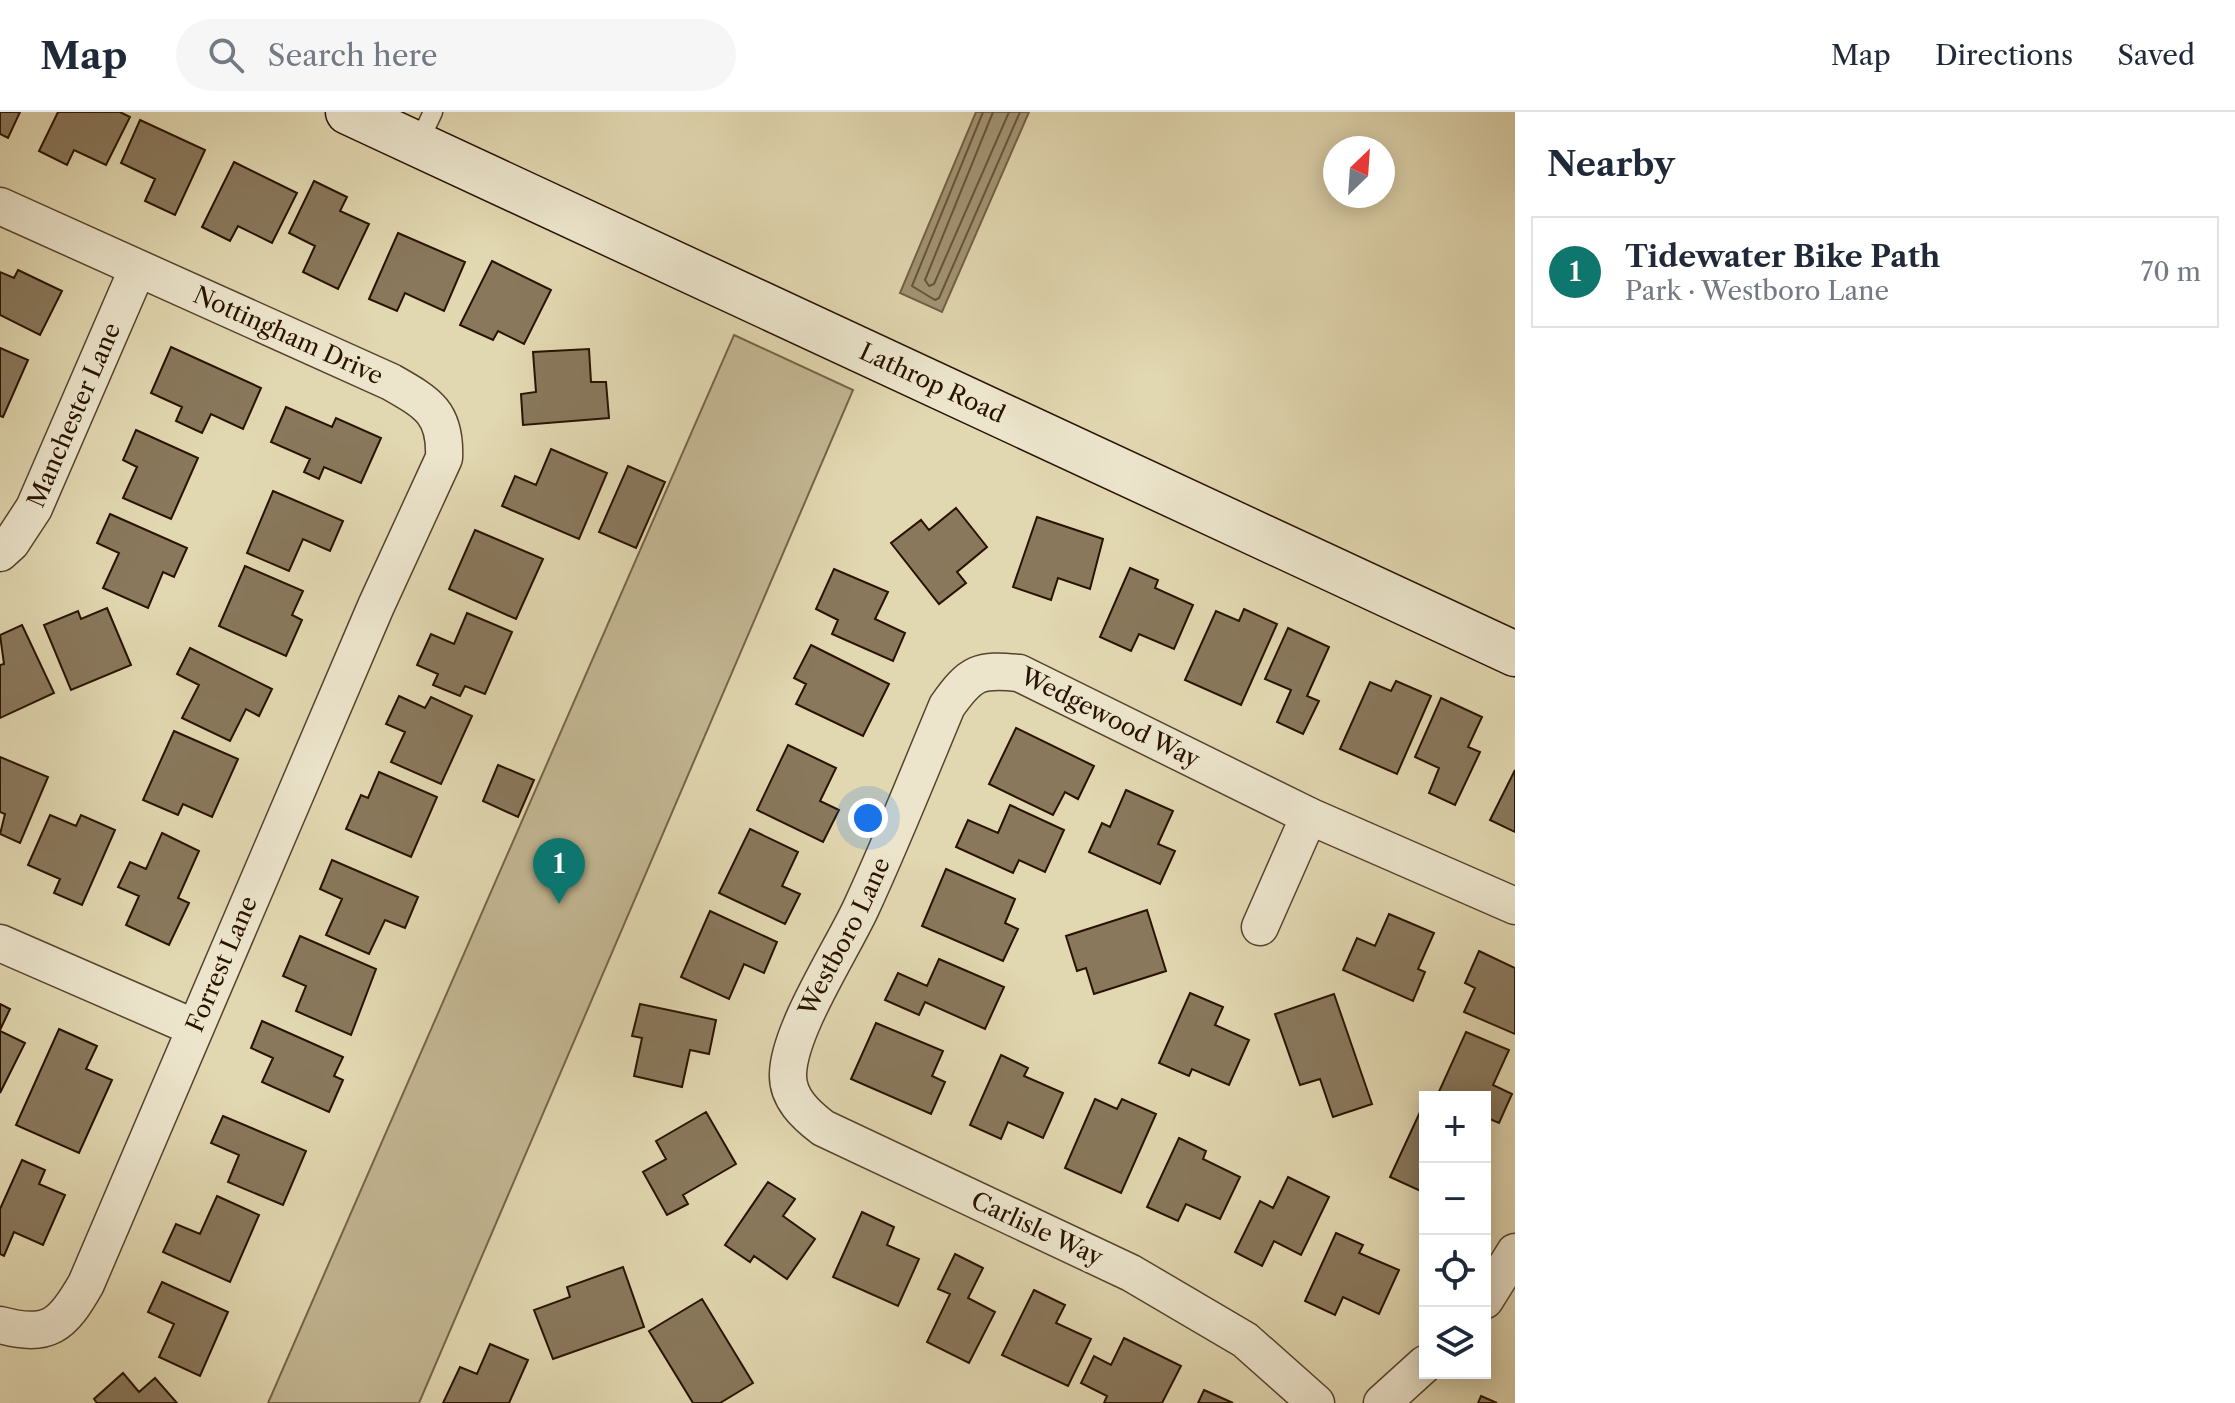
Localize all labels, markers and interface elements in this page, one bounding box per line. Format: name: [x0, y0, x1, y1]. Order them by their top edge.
search box: [176, 19, 736, 91]
text: Map: [40, 32, 128, 79]
icon: search: [204, 33, 248, 77]
text: Search here: [268, 37, 438, 74]
text: Map: [1831, 38, 1891, 72]
text: Directions: [1935, 38, 2073, 72]
text: Saved: [2117, 38, 2195, 72]
north arrow: [1323, 136, 1395, 208]
text: Nearby: [1547, 143, 1675, 185]
text: Tidewater Bike Path: [1625, 238, 1940, 275]
text: 1: [1569, 256, 1581, 288]
text: 70 m: [2141, 256, 2201, 288]
text: Park · Westboro Lane: [1625, 275, 1889, 307]
street label: Nottingham Drive: [189, 280, 388, 390]
street label: Manchester Lane: [21, 318, 126, 512]
street label: Lathrop Road: [855, 337, 1010, 429]
street label: Wedgewood Way: [1015, 661, 1205, 774]
your location: [848, 798, 888, 838]
pin: 1: [533, 838, 585, 904]
street label: Westboro Lane: [792, 853, 896, 1021]
street label: Forrest Lane: [180, 892, 263, 1036]
map controls: [1419, 1091, 1491, 1379]
button: +: [1419, 1091, 1491, 1163]
button: −: [1419, 1163, 1491, 1235]
street label: Carlisle Way: [967, 1185, 1108, 1272]
button: locate: [1419, 1235, 1491, 1307]
button: layers: [1419, 1307, 1491, 1379]

